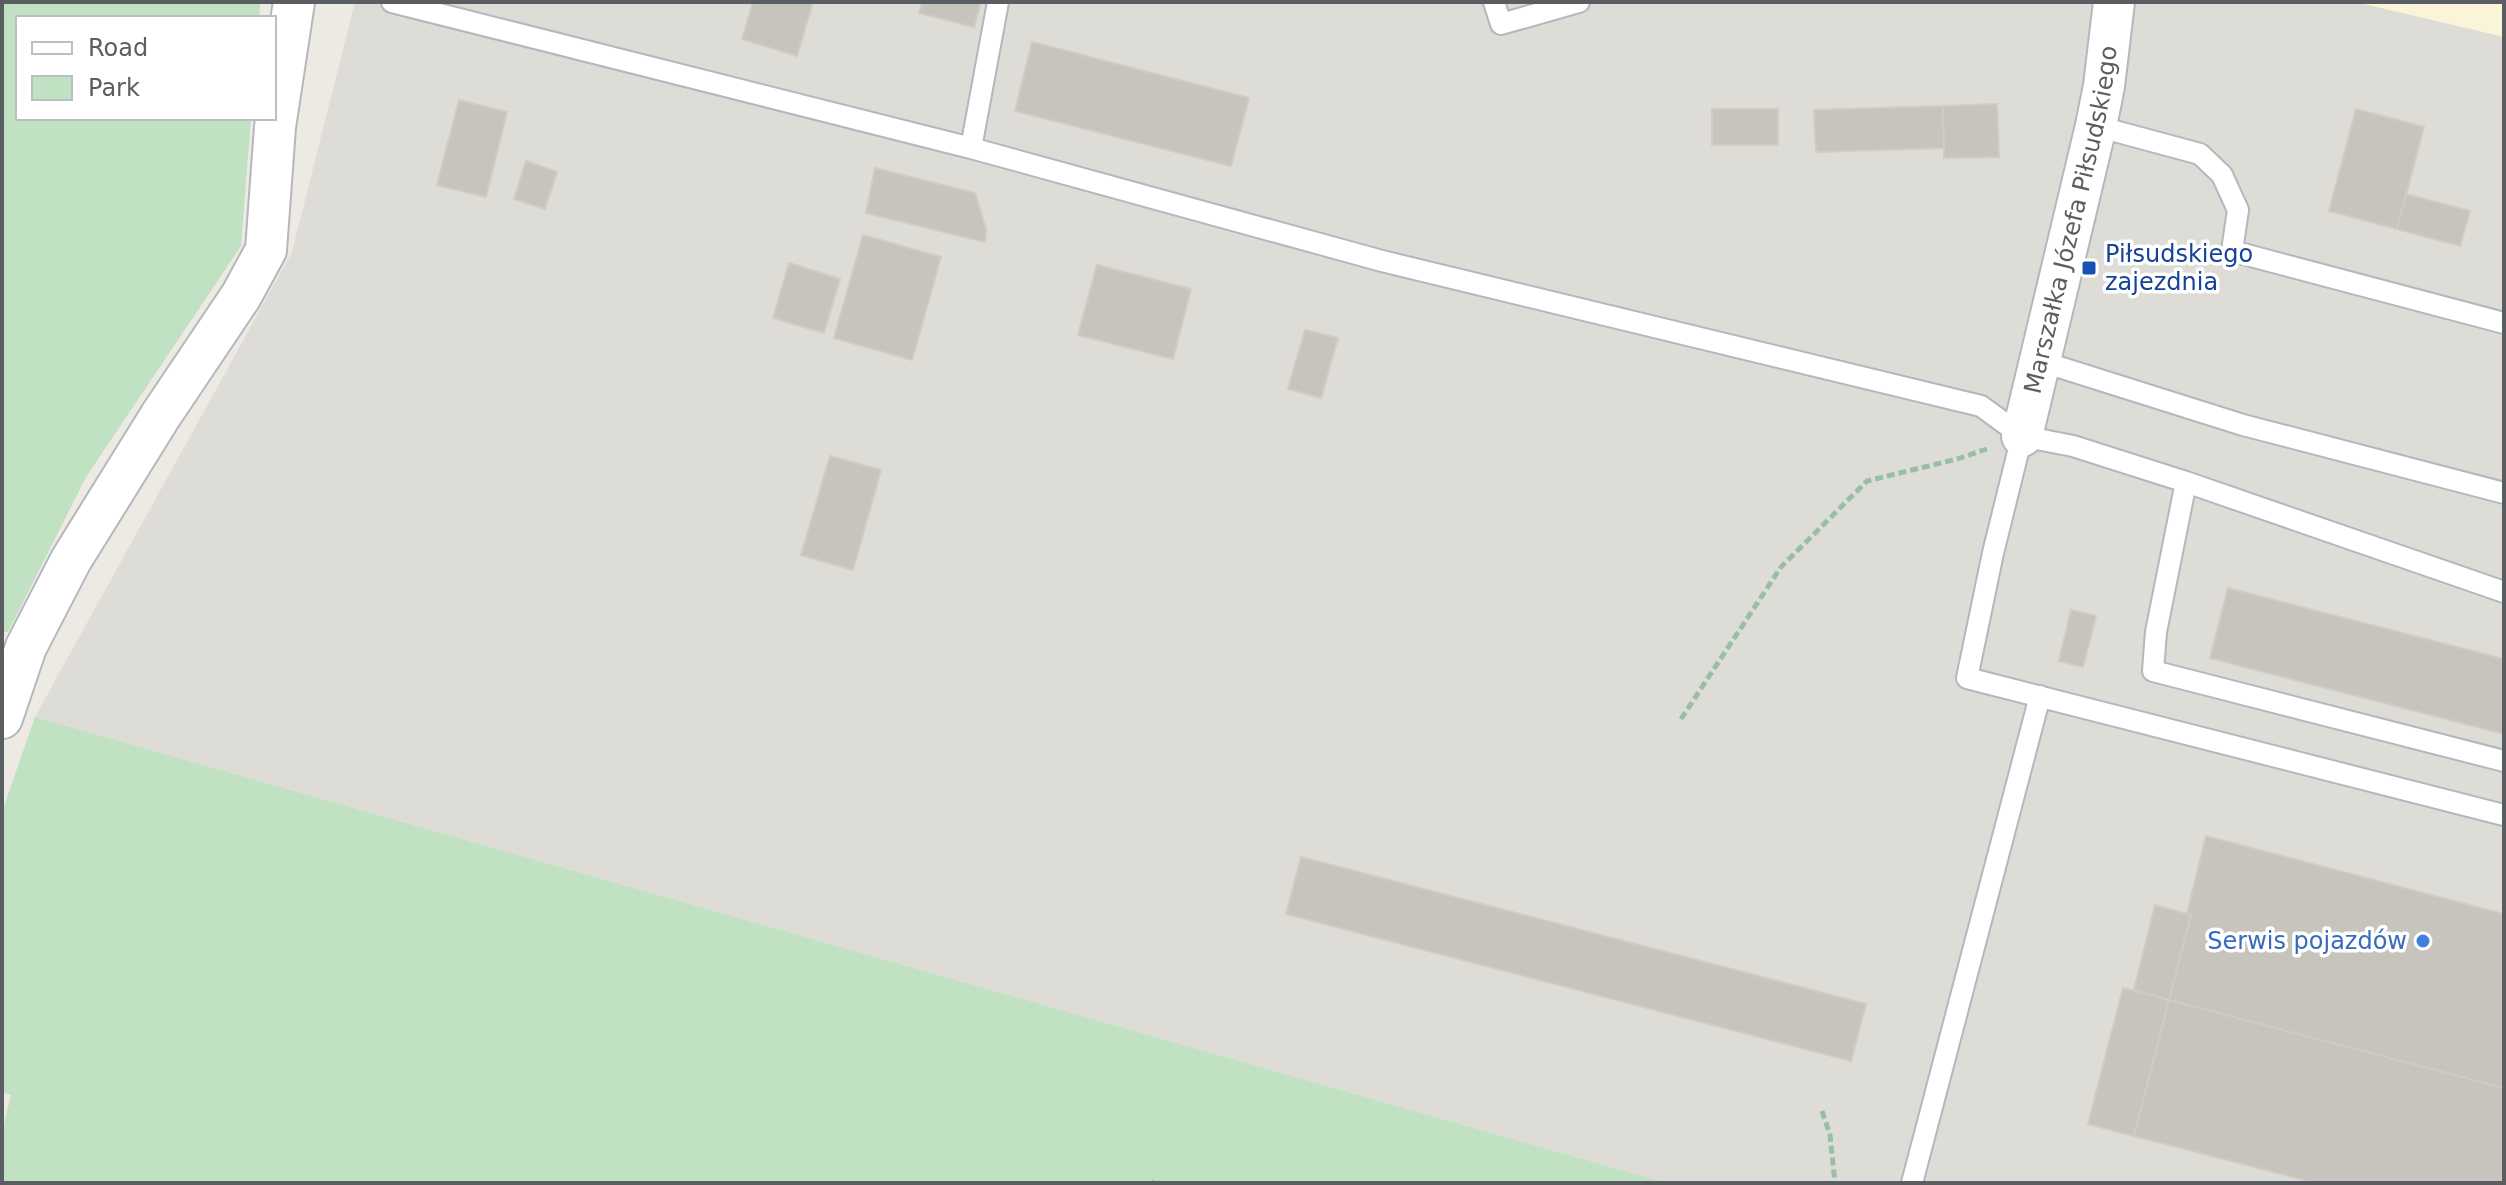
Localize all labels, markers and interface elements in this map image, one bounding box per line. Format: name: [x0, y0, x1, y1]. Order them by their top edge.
legend: [16, 16, 276, 120]
text: Road: [88, 34, 148, 62]
street label: Marszałka Józefa Piłsudskiego: [2019, 44, 2123, 396]
text: Park: [88, 74, 140, 102]
place label: Piłsudskiego zajezdnia: [2105, 240, 2253, 296]
marker: Piłsudskiego zajezdnia: [2080, 259, 2098, 277]
place label: Serwis pojazdów: [2207, 927, 2407, 955]
marker: Serwis pojazdów: [2414, 932, 2432, 950]

